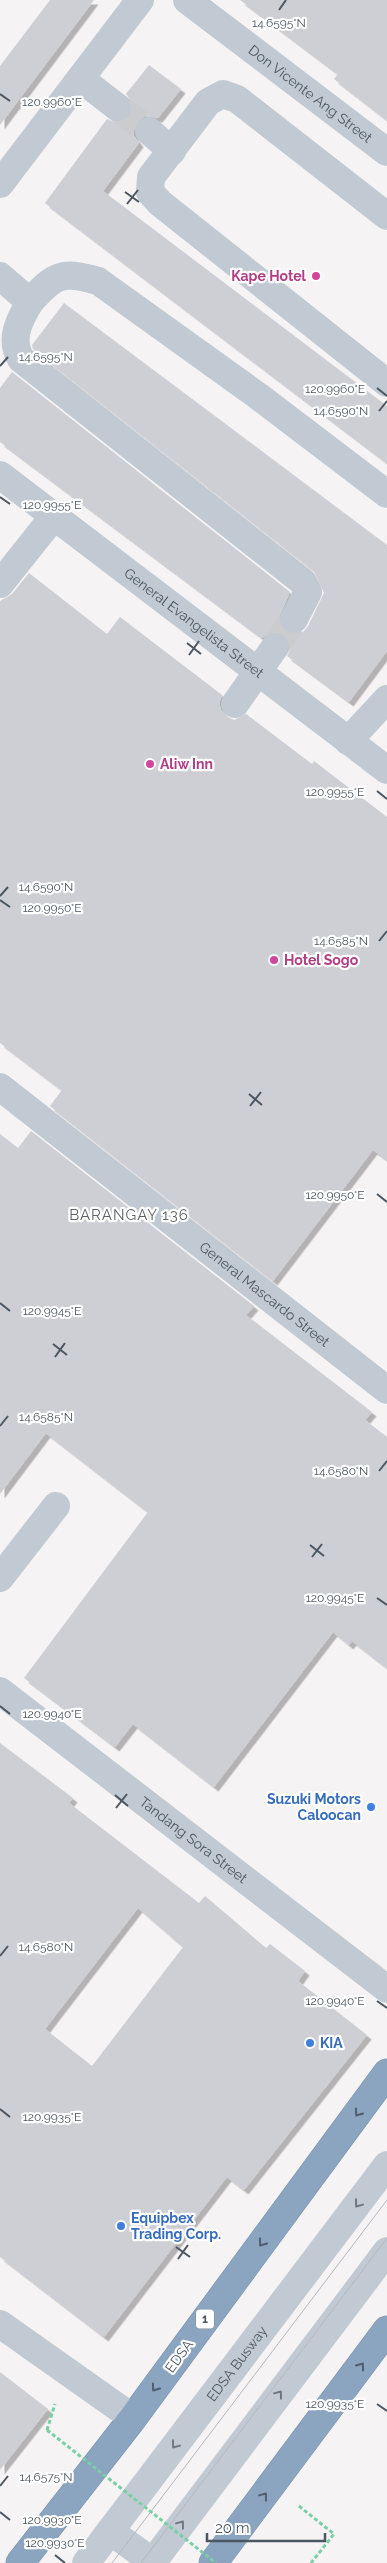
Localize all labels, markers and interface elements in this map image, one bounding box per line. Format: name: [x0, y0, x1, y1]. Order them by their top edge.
text: 14.6595°N: [252, 16, 306, 30]
street label: Don Vicente Ang Street: [246, 42, 376, 146]
text: 120.9960°E: [22, 95, 82, 109]
place label: Kape Hotel: [231, 268, 307, 284]
marker: Kape Hotel: [310, 270, 322, 282]
text: 14.6595°N: [19, 350, 73, 364]
text: 120.9960°E: [305, 382, 365, 396]
text: 14.6590°N: [314, 404, 368, 418]
text: 120.9955°E: [23, 498, 81, 512]
street label: General Evangelista Street: [121, 565, 267, 681]
place label: Aliw Inn: [160, 756, 213, 772]
marker: Aliw Inn: [144, 758, 156, 770]
text: 120.9955°E: [306, 785, 364, 799]
text: 14.6590°N: [19, 880, 73, 894]
text: 120.9950°E: [22, 901, 82, 915]
text: 14.6585°N: [314, 934, 368, 948]
place label: Hotel Sogo: [284, 952, 359, 968]
marker: Hotel Sogo: [268, 954, 280, 966]
text: 120.9950°E: [305, 1188, 365, 1202]
district label: BARANGAY 136: [69, 1206, 189, 1224]
street label: General Mascardo Street: [197, 1238, 333, 1350]
text: 120.9945°E: [23, 1304, 81, 1318]
text: 14.6585°N: [19, 1410, 73, 1424]
text: 14.6580°N: [314, 1464, 368, 1478]
text: 120.9945°E: [306, 1591, 364, 1605]
text: 120.9940°E: [22, 1707, 82, 1721]
place label: Suzuki Motors Caloocan: [267, 1791, 361, 1823]
street label: Tandang Sora Street: [136, 1793, 251, 1886]
marker: Suzuki Motors Caloocan: [365, 1801, 377, 1813]
text: 14.6580°N: [19, 1940, 73, 1954]
text: 120.9940°E: [305, 1994, 365, 2008]
place label: KIA: [320, 2035, 343, 2051]
marker: KIA: [304, 2037, 316, 2049]
one-way arrow: [355, 2107, 364, 2116]
text: 120.9935°E: [23, 2110, 81, 2124]
one-way arrow: [355, 2198, 363, 2207]
place label: Equipbex Trading Corp.: [131, 2210, 221, 2242]
marker: Equipbex Trading Corp.: [115, 2220, 127, 2232]
one-way arrow: [259, 2237, 267, 2246]
road number: 1: [196, 2310, 214, 2328]
street label: EDSA Busway: [203, 2323, 271, 2404]
street label: EDSA: [162, 2336, 196, 2375]
one-way arrow: [355, 2362, 364, 2372]
one-way arrow: [152, 2382, 161, 2392]
one-way arrow: [273, 2390, 282, 2400]
text: 120.9935°E: [306, 2397, 364, 2411]
one-way arrow: [173, 2439, 181, 2448]
text: 14.6575°N: [20, 2470, 72, 2484]
one-way arrow: [258, 2492, 267, 2502]
scale bar: [207, 2510, 324, 2542]
text: 120.9930°E: [22, 2513, 82, 2527]
text: 20 m: [215, 2519, 250, 2537]
one-way arrow: [176, 2521, 184, 2530]
text: 120.9930°E: [25, 2536, 85, 2550]

